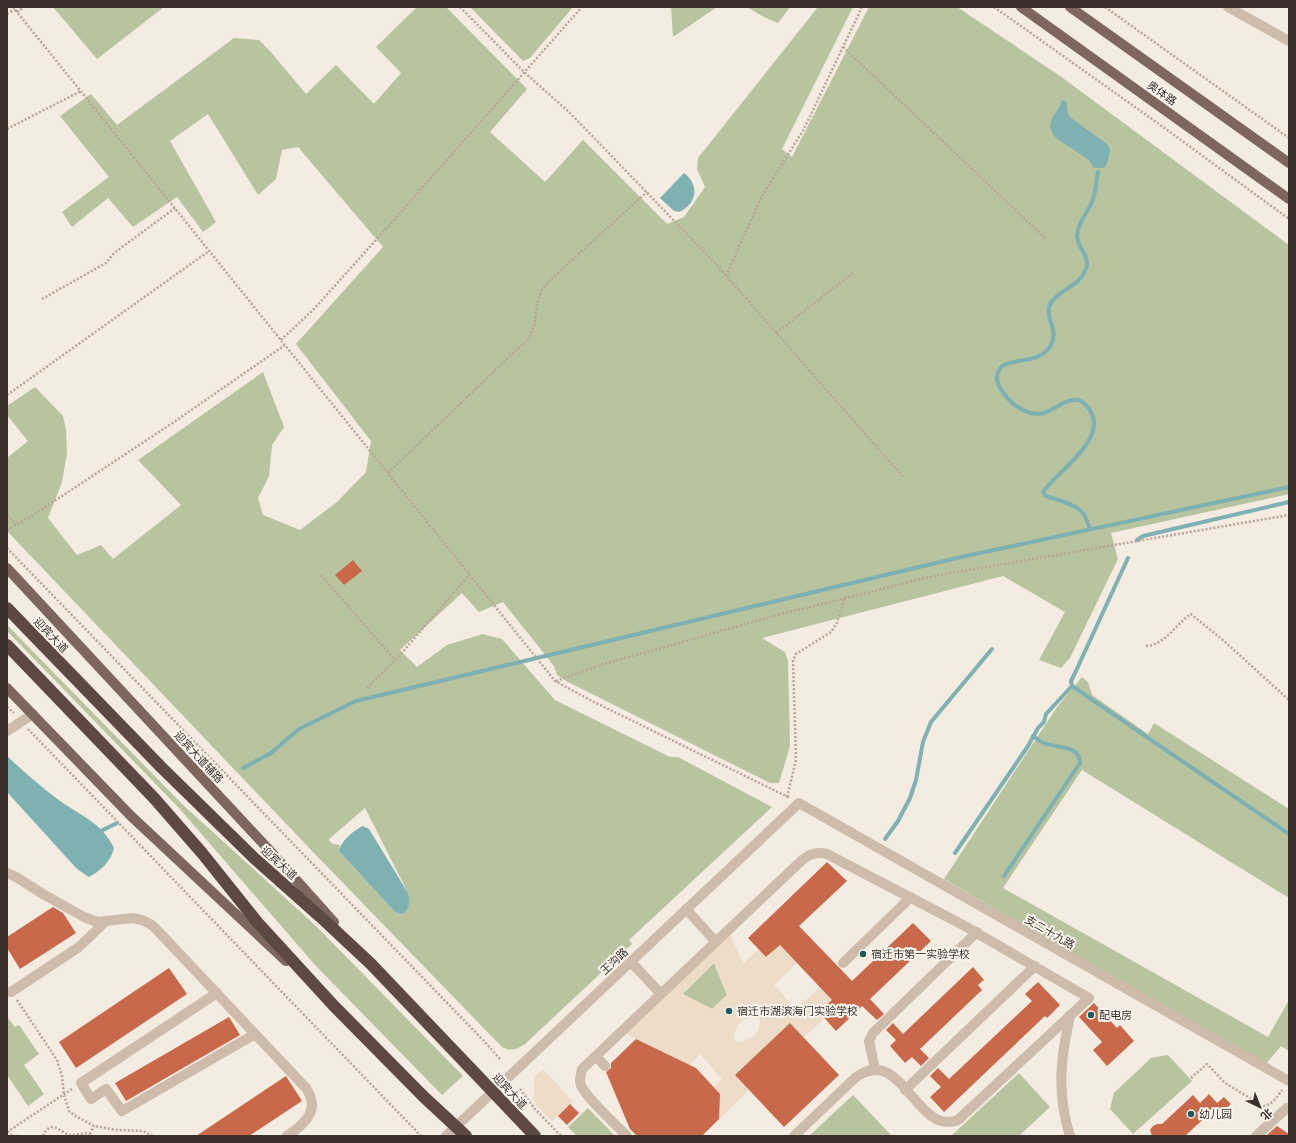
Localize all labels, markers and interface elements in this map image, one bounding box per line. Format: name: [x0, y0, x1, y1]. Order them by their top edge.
street label: 奥体路: [1145, 78, 1180, 107]
street label: 迎宾大道: [31, 614, 71, 655]
street label: 迎宾大道辅路: [172, 728, 227, 785]
street label: 迎宾大道: [259, 843, 300, 882]
street label: 支二十九路: [1023, 912, 1077, 951]
street label: 王沟路: [597, 945, 630, 977]
place label: 宿迁市第一实验学校: [871, 947, 970, 960]
marker: 宿迁市第一实验学校: [858, 949, 868, 959]
place label: 宿迁市湖滨海门实验学校: [737, 1004, 858, 1017]
marker: 宿迁市湖滨海门实验学校: [724, 1006, 734, 1016]
place label: 配电房: [1099, 1008, 1132, 1021]
marker: 配电房: [1086, 1010, 1096, 1020]
street label: 迎宾大道: [491, 1070, 530, 1111]
north arrow: [1240, 1087, 1280, 1127]
text: 北: [1259, 1106, 1276, 1123]
place label: 幼儿园: [1199, 1107, 1232, 1120]
marker: 幼儿园: [1186, 1109, 1196, 1119]

